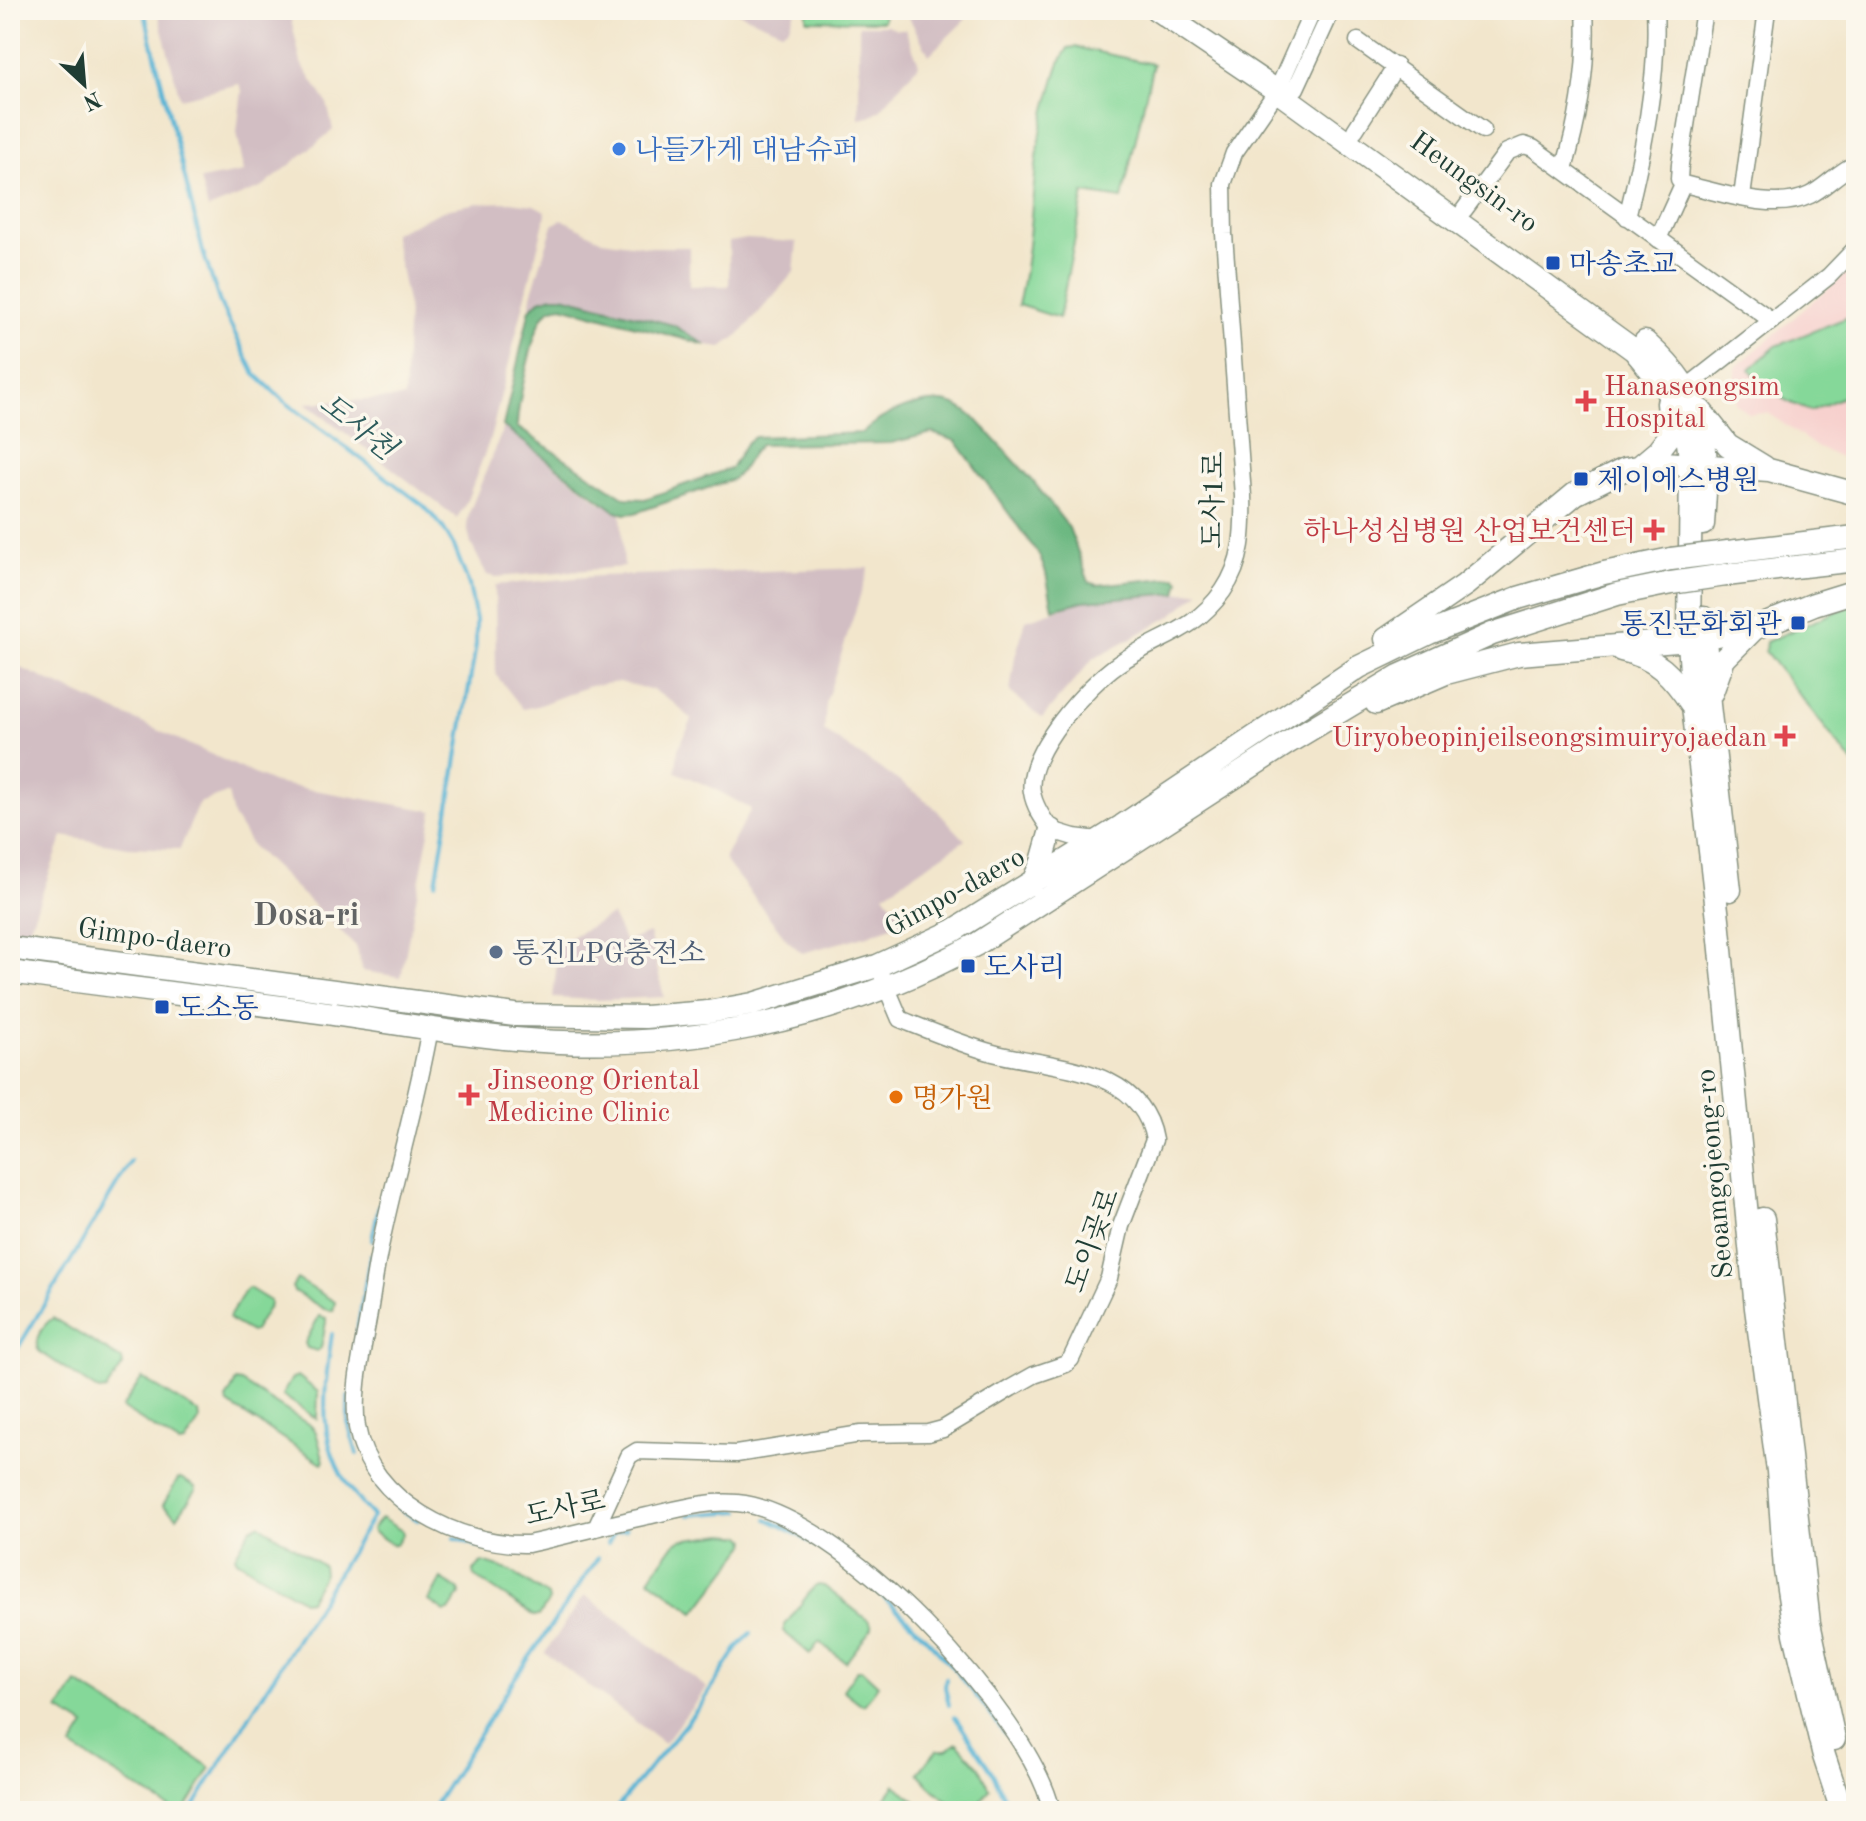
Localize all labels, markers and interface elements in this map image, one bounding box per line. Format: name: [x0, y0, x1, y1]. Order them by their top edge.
north arrow: [44, 44, 124, 124]
text: N: [79, 87, 104, 114]
street label: Heungsin-ro: [1404, 128, 1542, 239]
place label: 나들가게 대남슈퍼: [635, 135, 859, 166]
marker: 나들가게 대남슈퍼: [610, 140, 628, 158]
place label: 마송초교: [1569, 249, 1677, 280]
marker: 마송초교: [1544, 254, 1562, 272]
place label: Hanaseongsim Hospital: [1604, 374, 1780, 434]
water label: 도사천: [313, 387, 404, 467]
marker: Hanaseongsim Hospital: [1575, 390, 1597, 412]
street label: 도사1로: [1198, 451, 1230, 549]
place label: 제이에스병원: [1597, 466, 1759, 496]
marker: 제이에스병원: [1572, 470, 1590, 488]
place label: 하나성심병원 산업보건센터: [1304, 517, 1636, 547]
marker: 하나성심병원 산업보건센터: [1643, 519, 1665, 541]
place label: 통진문화회관: [1620, 610, 1782, 640]
marker: 통진문화회관: [1789, 614, 1807, 632]
place label: Uiryobeopinjeilseongsimuiryojaedan: [1332, 725, 1767, 753]
marker: Uiryobeopinjeilseongsimuiryojaedan: [1774, 725, 1796, 747]
street label: Gimpo-daero: [881, 844, 1030, 944]
district label: Dosa-ri: [253, 901, 359, 933]
street label: Gimpo-daero: [76, 915, 233, 965]
place label: 통진LPG충전소: [512, 938, 705, 969]
marker: 통진LPG충전소: [487, 943, 505, 961]
place label: 도사리: [984, 953, 1065, 983]
marker: 도사리: [959, 957, 977, 975]
place label: 도소동: [178, 995, 259, 1024]
marker: 도소동: [153, 998, 171, 1016]
street label: Seoamgojeong-ro: [1693, 1067, 1739, 1280]
place label: Jinseong Oriental Medicine Clinic: [487, 1068, 700, 1128]
marker: Jinseong Oriental Medicine Clinic: [458, 1084, 480, 1106]
place label: 명가원: [912, 1084, 993, 1114]
marker: 명가원: [887, 1088, 905, 1106]
street label: 도이곶로: [1060, 1185, 1125, 1297]
street label: 도사로: [523, 1486, 608, 1532]

